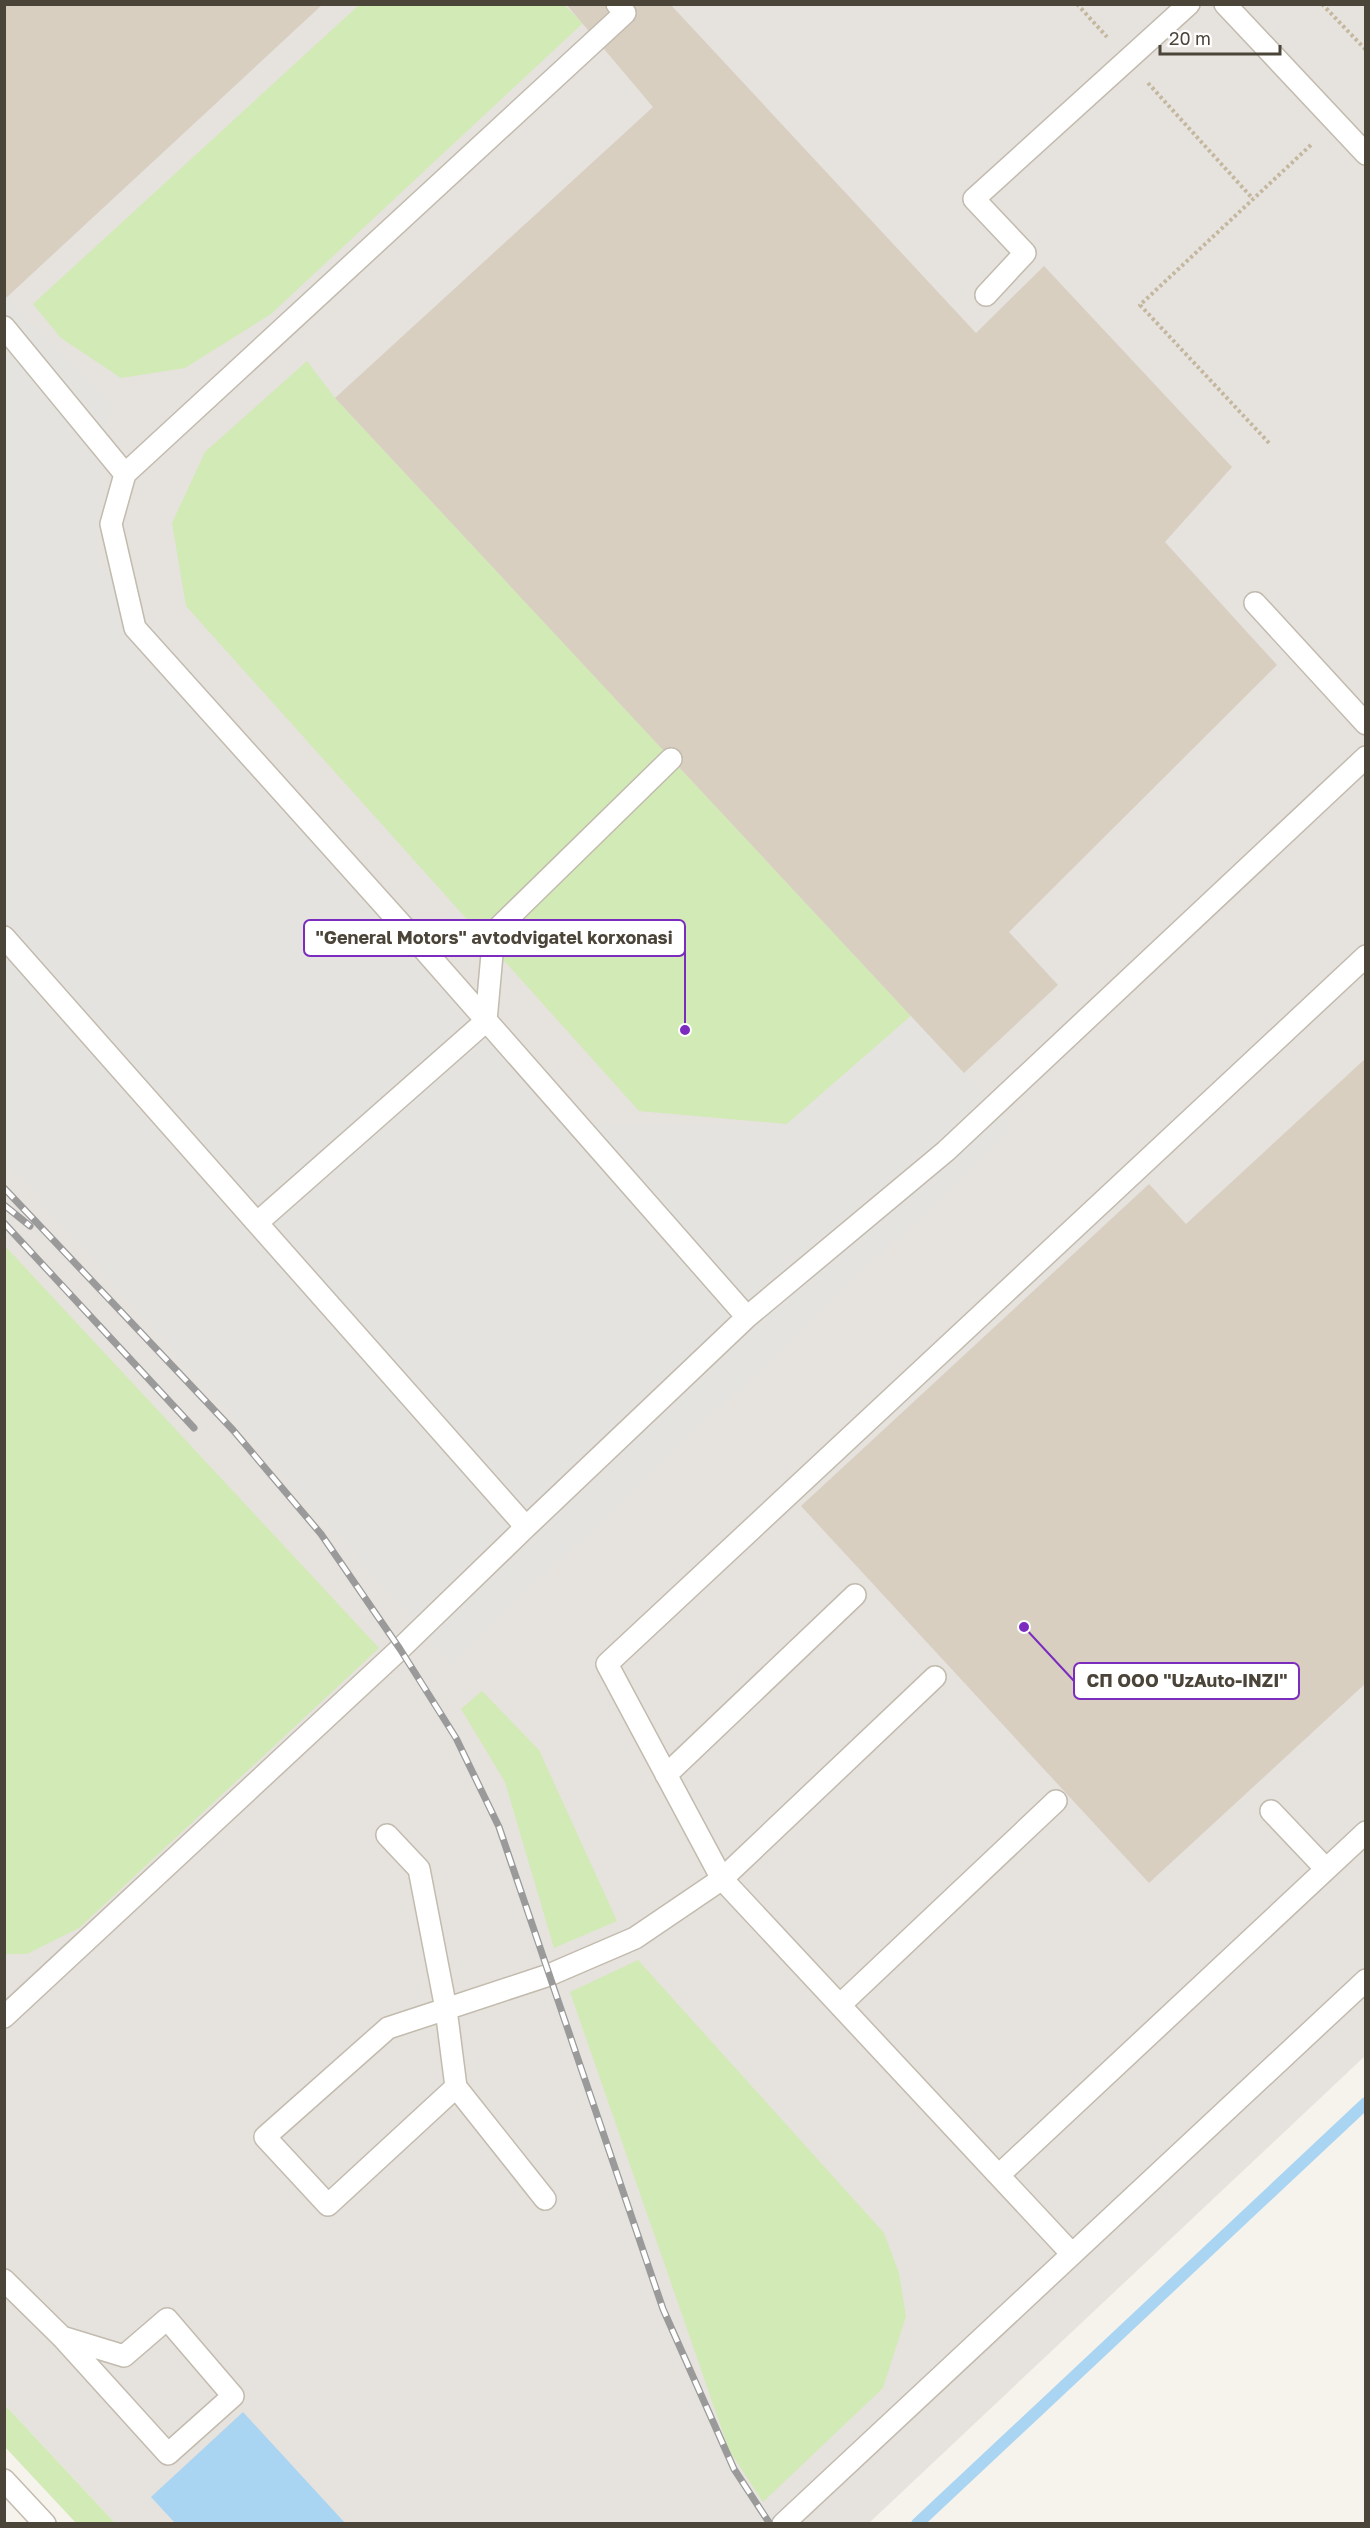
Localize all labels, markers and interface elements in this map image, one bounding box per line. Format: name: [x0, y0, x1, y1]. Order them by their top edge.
scale bar: [1160, 18, 1280, 56]
text: 20 m: [1169, 27, 1211, 49]
callout: "General Motors" avtodvigatel korxonasi: [304, 920, 685, 956]
text: "General Motors" avtodvigatel korxonasi: [315, 926, 673, 948]
callout: СП ООО "UzAuto-INZI": [1074, 1663, 1299, 1699]
text: СП ООО "UzAuto-INZI": [1086, 1669, 1288, 1691]

